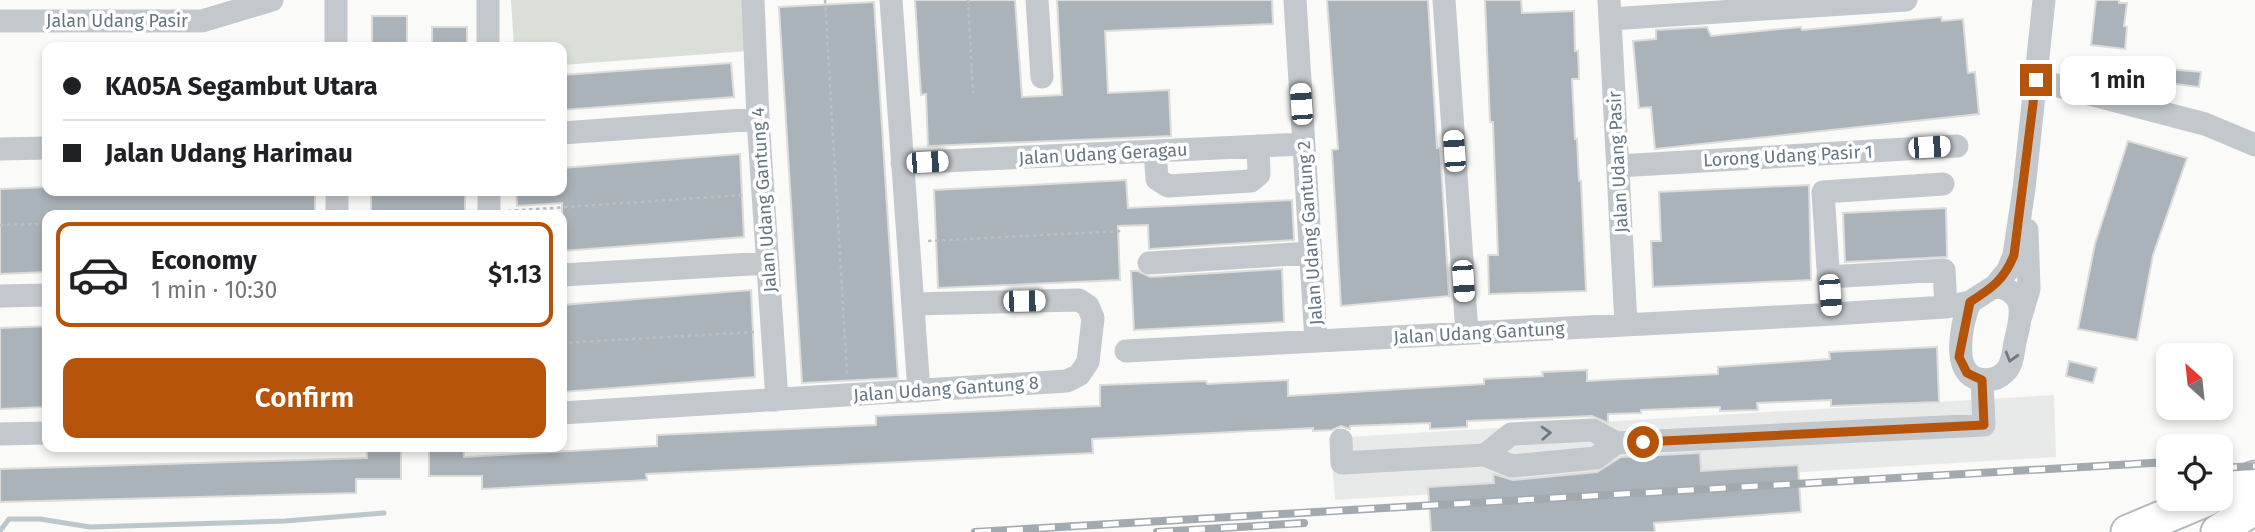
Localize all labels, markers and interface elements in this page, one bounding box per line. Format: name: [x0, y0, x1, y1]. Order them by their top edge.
street label: Jalan Udang Pasir: [46, 10, 188, 32]
callout: 1 min: [2060, 56, 2176, 104]
route end: [2020, 64, 2052, 96]
text: 1 min: [2090, 66, 2146, 94]
text: KA05A Segambut Utara: [105, 71, 378, 102]
car: [1290, 82, 1313, 126]
street label: Jalan Udang Pasir: [1603, 90, 1633, 234]
street label: Jalan Udang Gantung 4: [747, 106, 781, 293]
car: [1443, 129, 1466, 173]
car: [1908, 135, 1951, 159]
text: Jalan Udang Harimau: [105, 138, 353, 169]
street label: Jalan Udang Geragau: [1018, 139, 1188, 169]
street label: Jalan Udang Gantung 2: [1293, 140, 1327, 326]
street label: Lorong Udang Pasir 1: [1703, 141, 1873, 171]
car: [906, 150, 949, 174]
icon: car: [67, 243, 130, 306]
text: Economy: [151, 245, 257, 276]
text: $1.13: [488, 259, 542, 290]
car: [1452, 259, 1475, 303]
car: [1819, 273, 1842, 317]
text: 1 min · 10:30: [151, 276, 277, 304]
car: [1003, 290, 1046, 312]
street label: Jalan Udang Gantung: [1393, 318, 1566, 348]
north arrow: [2156, 343, 2233, 420]
map controls: [2156, 343, 2233, 511]
one-way arrow: [2005, 350, 2020, 362]
button: Confirm: [63, 358, 546, 438]
street label: Jalan Udang Gantung 8: [853, 372, 1040, 406]
one-way arrow: [1541, 425, 1552, 440]
route start: [1627, 426, 1659, 458]
button: locate: [2156, 434, 2233, 511]

